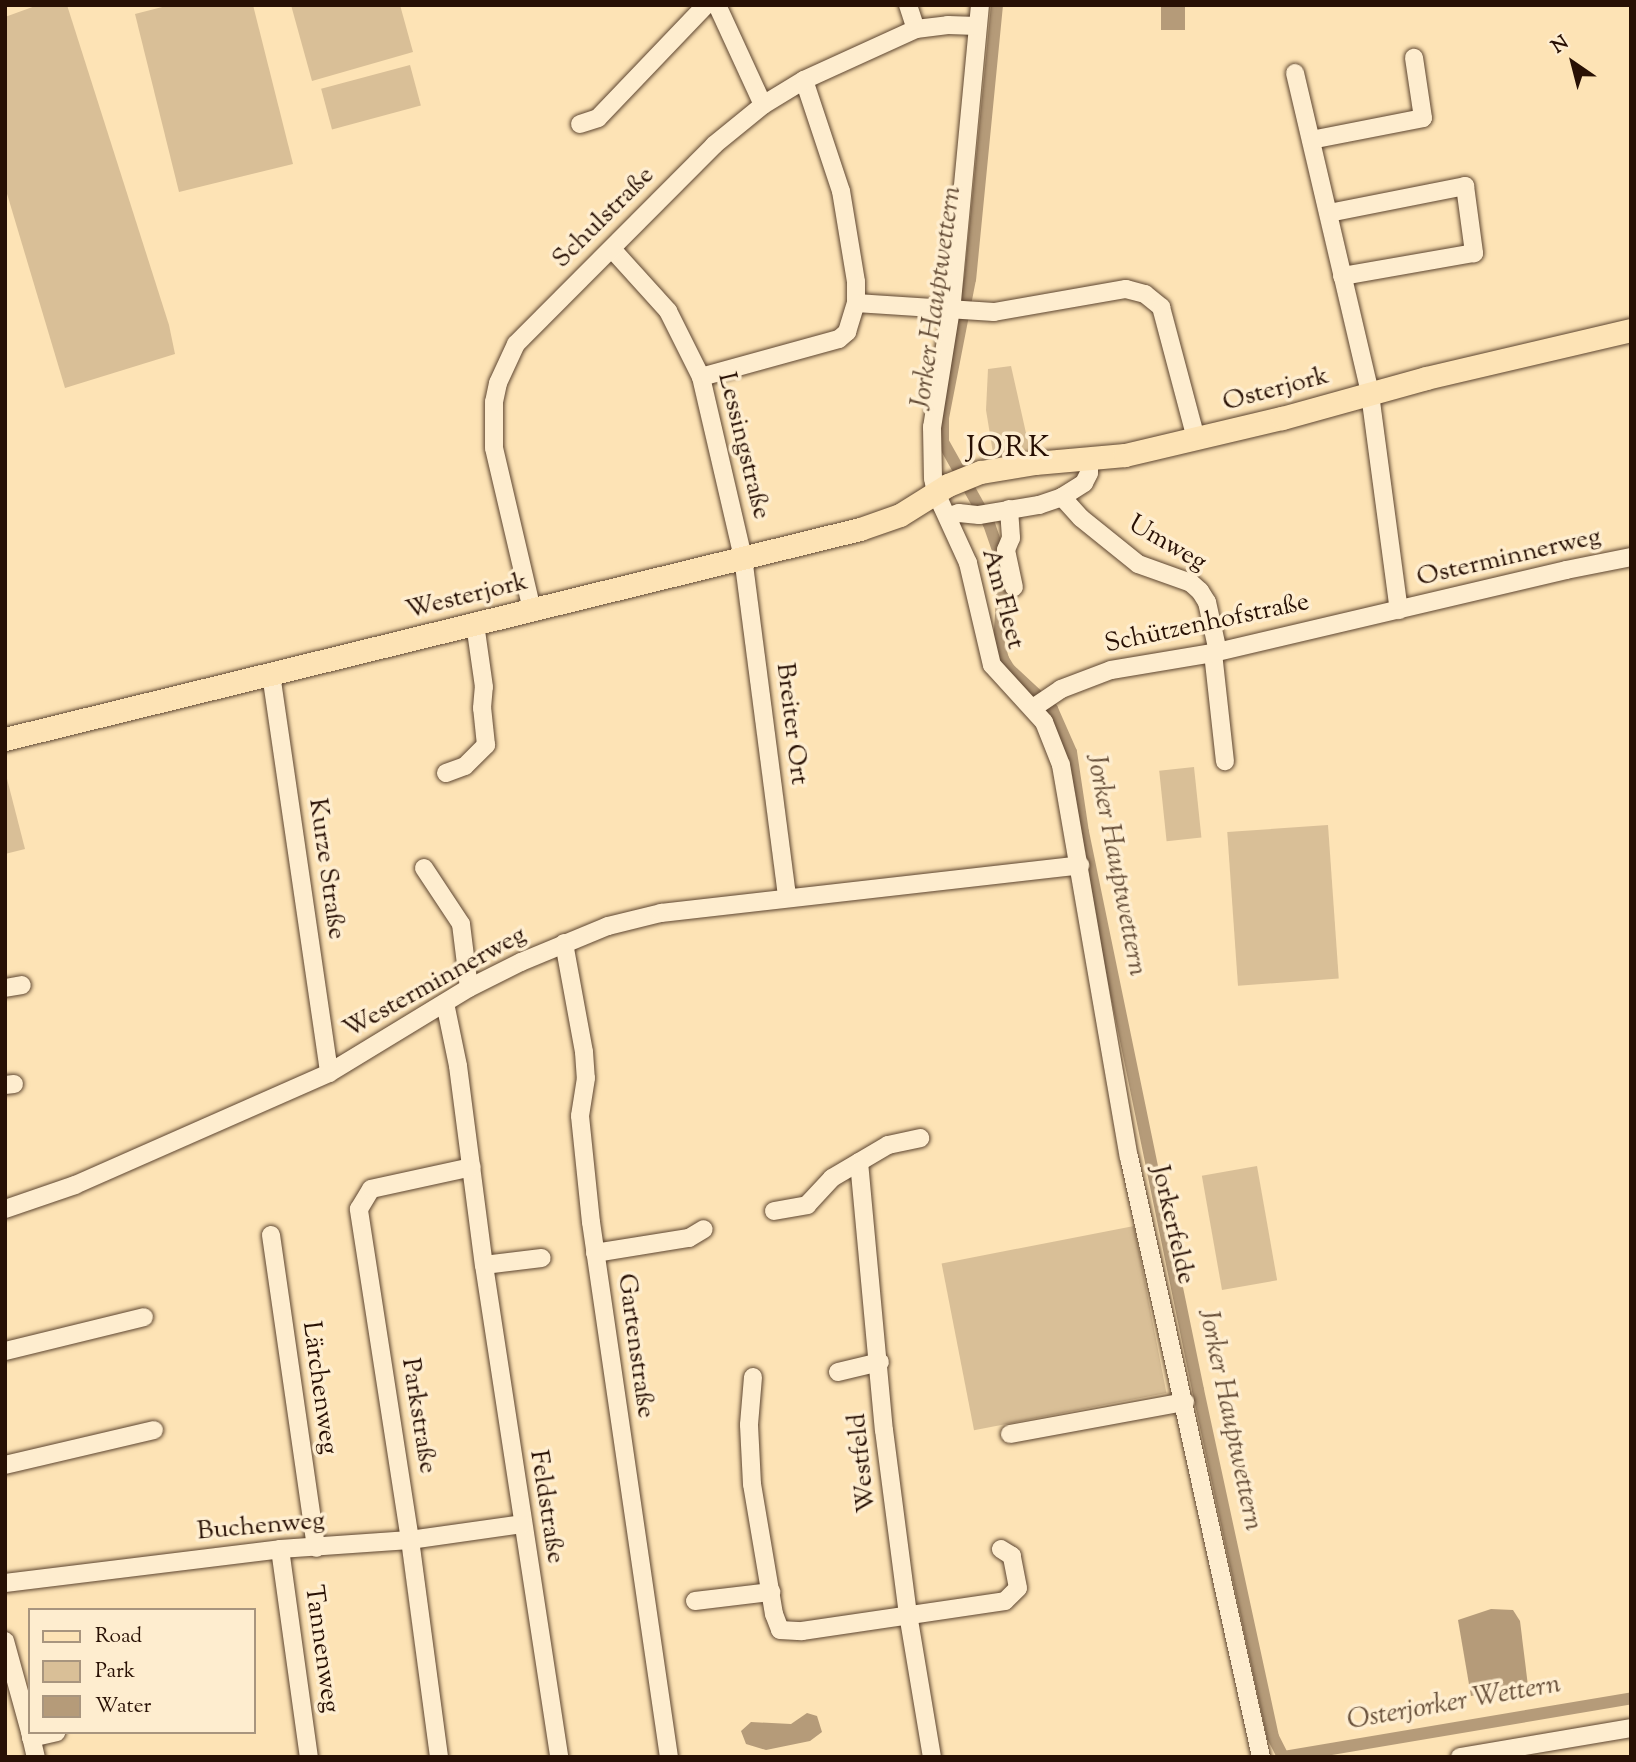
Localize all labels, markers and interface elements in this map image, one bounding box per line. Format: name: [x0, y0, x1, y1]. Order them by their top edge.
north arrow: [1538, 28, 1608, 98]
text: N: [1547, 30, 1575, 61]
street label: Schulstraße: [547, 161, 661, 275]
water label: Jorker Hauptwettern: [905, 184, 969, 412]
street label: Osterjork: [1220, 361, 1332, 419]
street label: Lessingstraße: [710, 369, 776, 523]
district label: JORK: [967, 431, 1051, 467]
street label: Umweg: [1122, 509, 1212, 579]
street label: Osterminnerweg: [1414, 522, 1604, 594]
street label: Am Fleet: [974, 545, 1030, 653]
street label: Westerjork: [403, 567, 531, 627]
street label: Schützenhofstraße: [1102, 587, 1312, 661]
street label: Breiter Ort: [768, 661, 814, 787]
water label: Jorker Hauptwettern: [1078, 751, 1154, 979]
street label: Kurze Straße: [301, 796, 351, 942]
street label: Westerminnerweg: [338, 920, 532, 1046]
street label: Jorkerfelde: [1143, 1163, 1201, 1287]
street label: Gartenstraße: [609, 1272, 661, 1420]
water label: Jorker Hauptwettern: [1190, 1306, 1270, 1534]
street label: Lärchenweg: [294, 1320, 344, 1456]
street label: Parkstraße: [393, 1356, 443, 1476]
street label: Westfeld: [842, 1412, 884, 1514]
street label: Feldstraße: [522, 1448, 570, 1566]
street label: Buchenweg: [196, 1506, 326, 1548]
street label: Tannenweg: [297, 1583, 345, 1715]
legend: [28, 1608, 256, 1734]
text: Road: [95, 1622, 142, 1652]
text: Park: [95, 1657, 135, 1687]
water label: Osterjorker Wettern: [1345, 1668, 1563, 1738]
text: Water: [95, 1692, 151, 1722]

